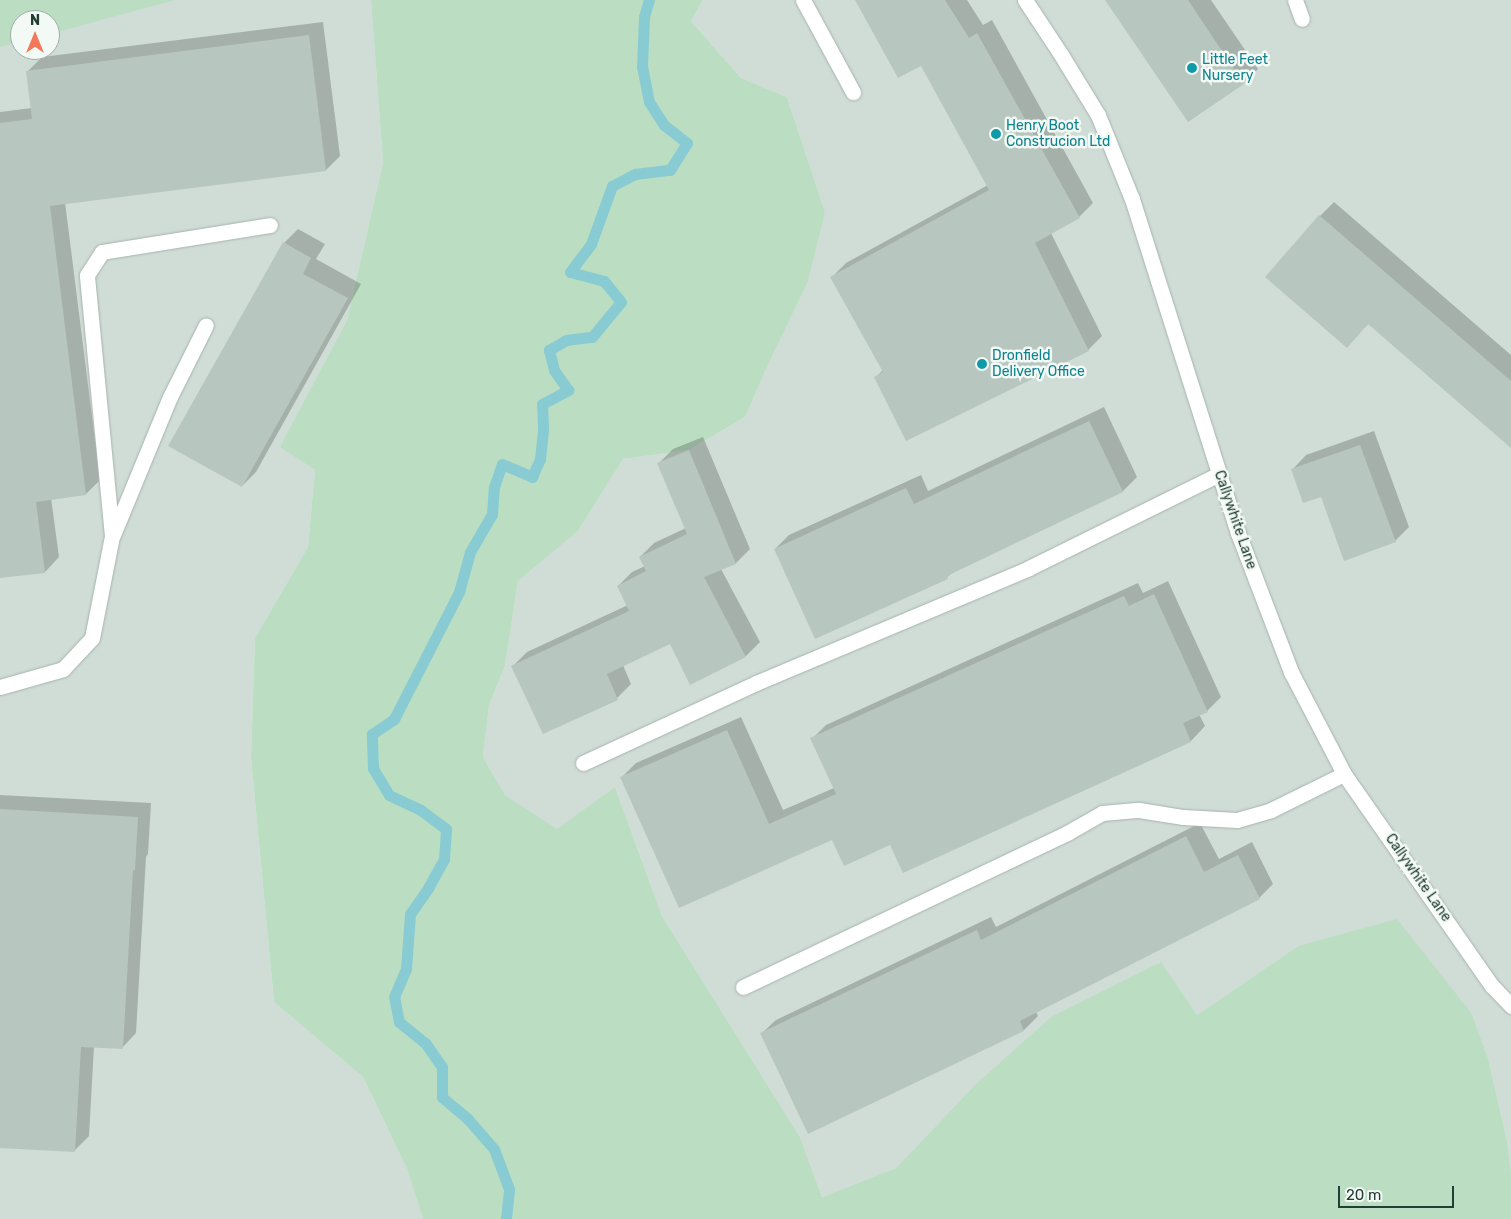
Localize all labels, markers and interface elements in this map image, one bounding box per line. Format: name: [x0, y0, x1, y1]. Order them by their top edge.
north arrow: [10, 10, 60, 60]
text: N: [30, 12, 40, 29]
place label: Little Feet Nursery: [1202, 52, 1268, 84]
marker: Little Feet Nursery: [1186, 62, 1198, 74]
place label: Henry Boot Construcion Ltd: [1006, 118, 1110, 150]
marker: Henry Boot Construcion Ltd: [990, 128, 1002, 140]
place label: Dronfield Delivery Office: [992, 348, 1085, 381]
marker: Dronfield Delivery Office: [976, 358, 988, 370]
street label: Callywhite Lane: [1210, 468, 1260, 572]
street label: Callywhite Lane: [1381, 831, 1455, 925]
scale bar: [1341, 1176, 1457, 1208]
text: 20 m: [1346, 1186, 1381, 1204]

